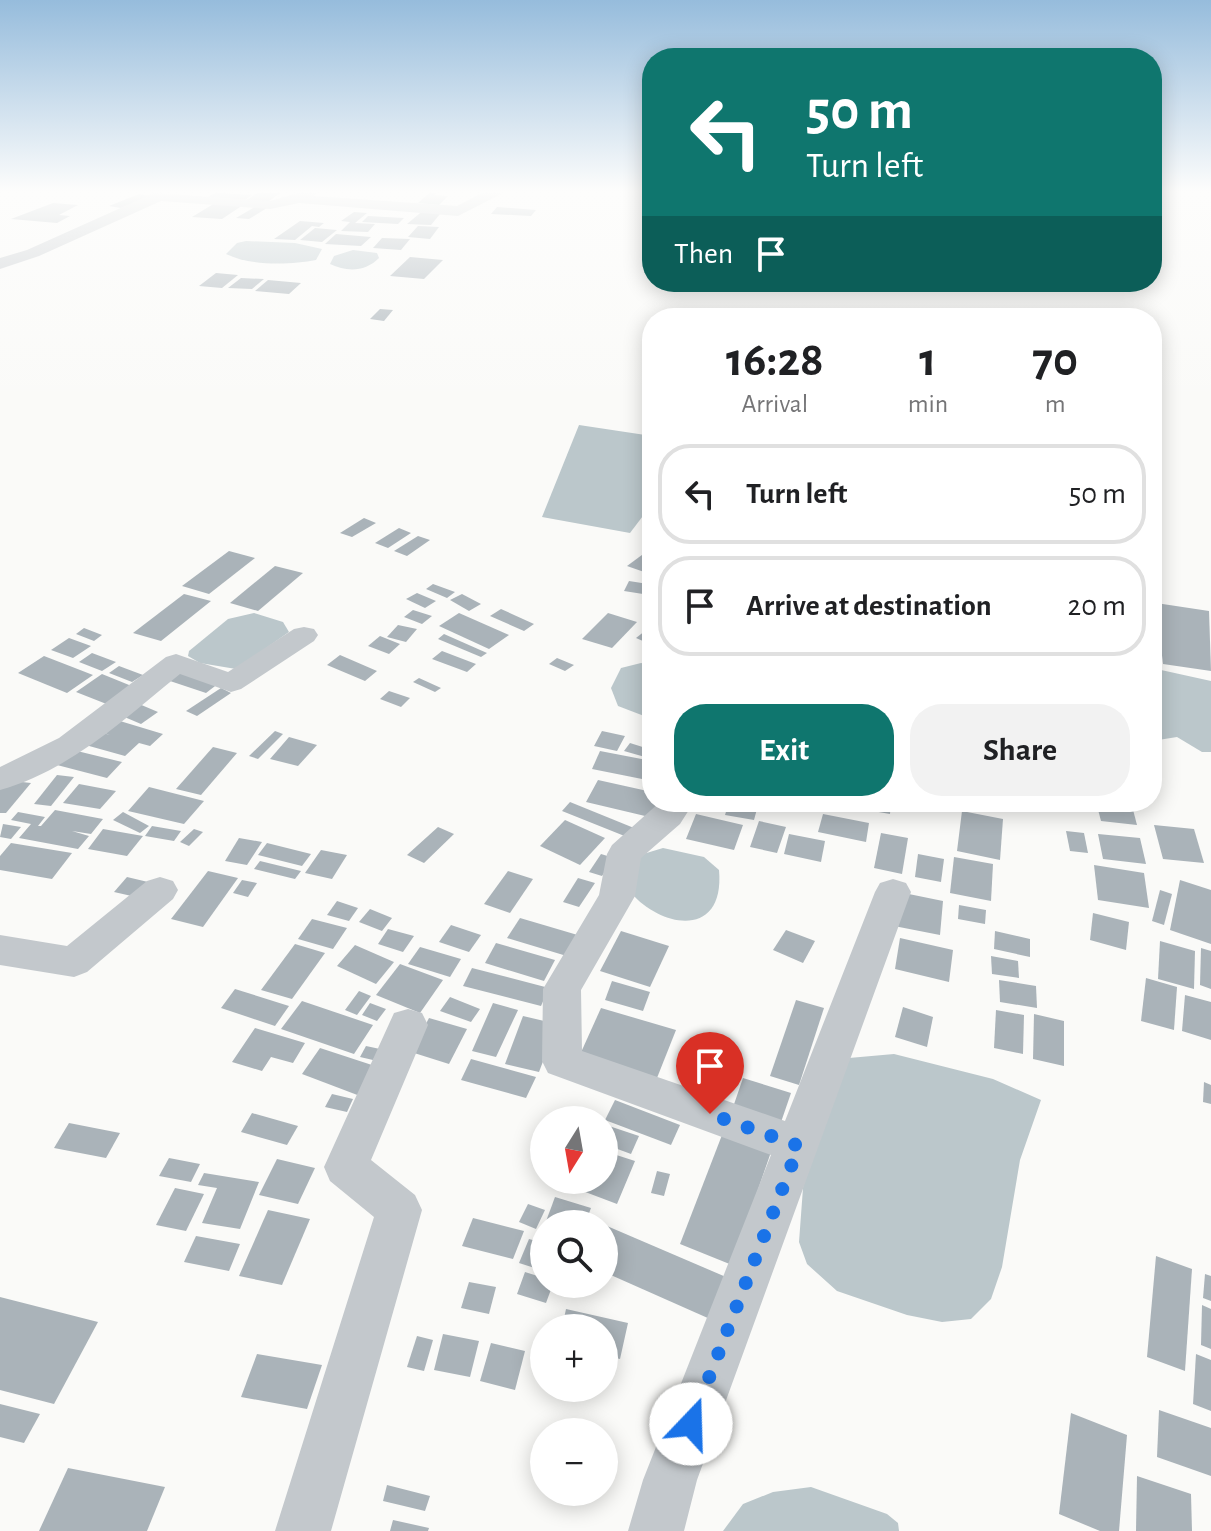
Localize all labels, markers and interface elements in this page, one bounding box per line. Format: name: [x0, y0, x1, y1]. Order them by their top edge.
icon: left: [674, 80, 778, 184]
text: 50 m: [806, 83, 913, 139]
text: Turn left: [806, 148, 923, 184]
icon: arrive: [749, 232, 793, 276]
text: Then: [674, 239, 733, 269]
text: 16:28: [726, 337, 824, 385]
text: 1: [919, 337, 937, 385]
text: 70: [1032, 337, 1078, 385]
text: Arrival: [741, 391, 808, 417]
text: min: [908, 391, 948, 417]
text: m: [1045, 391, 1066, 417]
icon: left: [678, 472, 722, 516]
text: Turn left: [746, 479, 847, 509]
text: 50 m: [1069, 479, 1126, 509]
icon: arrive: [678, 584, 722, 628]
text: Arrive at destination: [746, 591, 992, 621]
text: 20 m: [1068, 591, 1126, 621]
button: Exit: [674, 704, 894, 796]
button: Share: [910, 704, 1130, 796]
pin: [676, 1032, 744, 1114]
icon: arrive: [688, 1044, 732, 1088]
north arrow: [530, 1106, 618, 1194]
map controls: [530, 1106, 618, 1506]
button: search: [530, 1210, 618, 1298]
button: +: [530, 1314, 618, 1402]
position arrow: [649, 1382, 733, 1466]
button: −: [530, 1418, 618, 1506]

